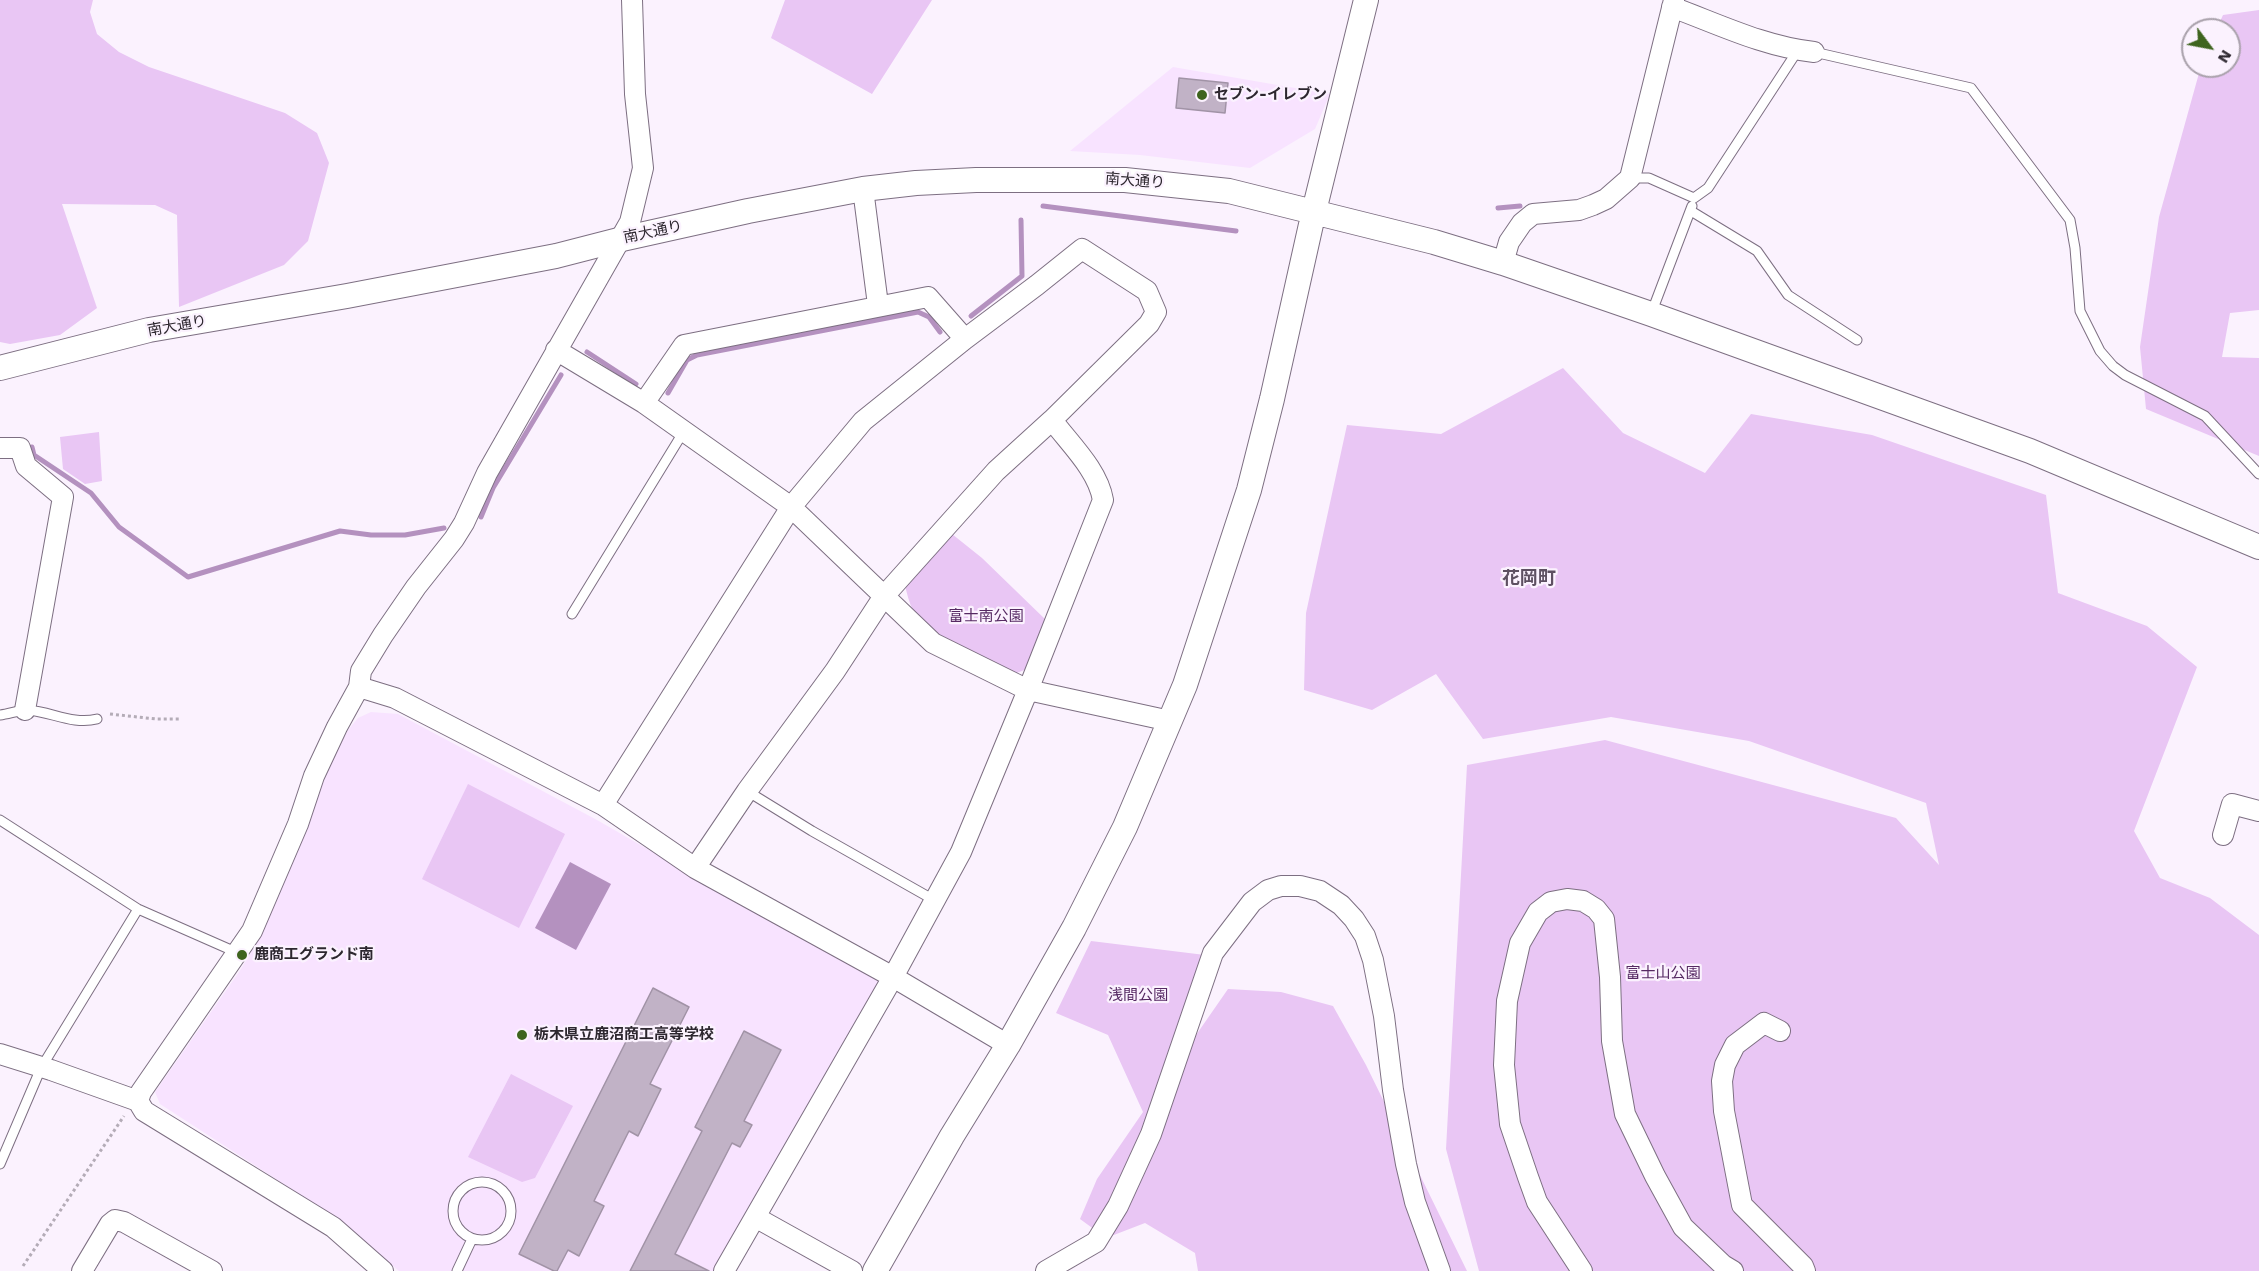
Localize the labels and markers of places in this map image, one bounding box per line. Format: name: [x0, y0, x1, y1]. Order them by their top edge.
place label: セブン-イレブン: [1214, 86, 1327, 104]
marker: セブン-イレブン: [1195, 88, 1209, 102]
place label: 鹿商工グランド南: [254, 946, 374, 964]
marker: 鹿商工グランド南: [235, 948, 249, 962]
place label: 栃木県立鹿沼商工高等学校: [534, 1026, 714, 1044]
marker: 栃木県立鹿沼商工高等学校: [515, 1028, 529, 1042]

